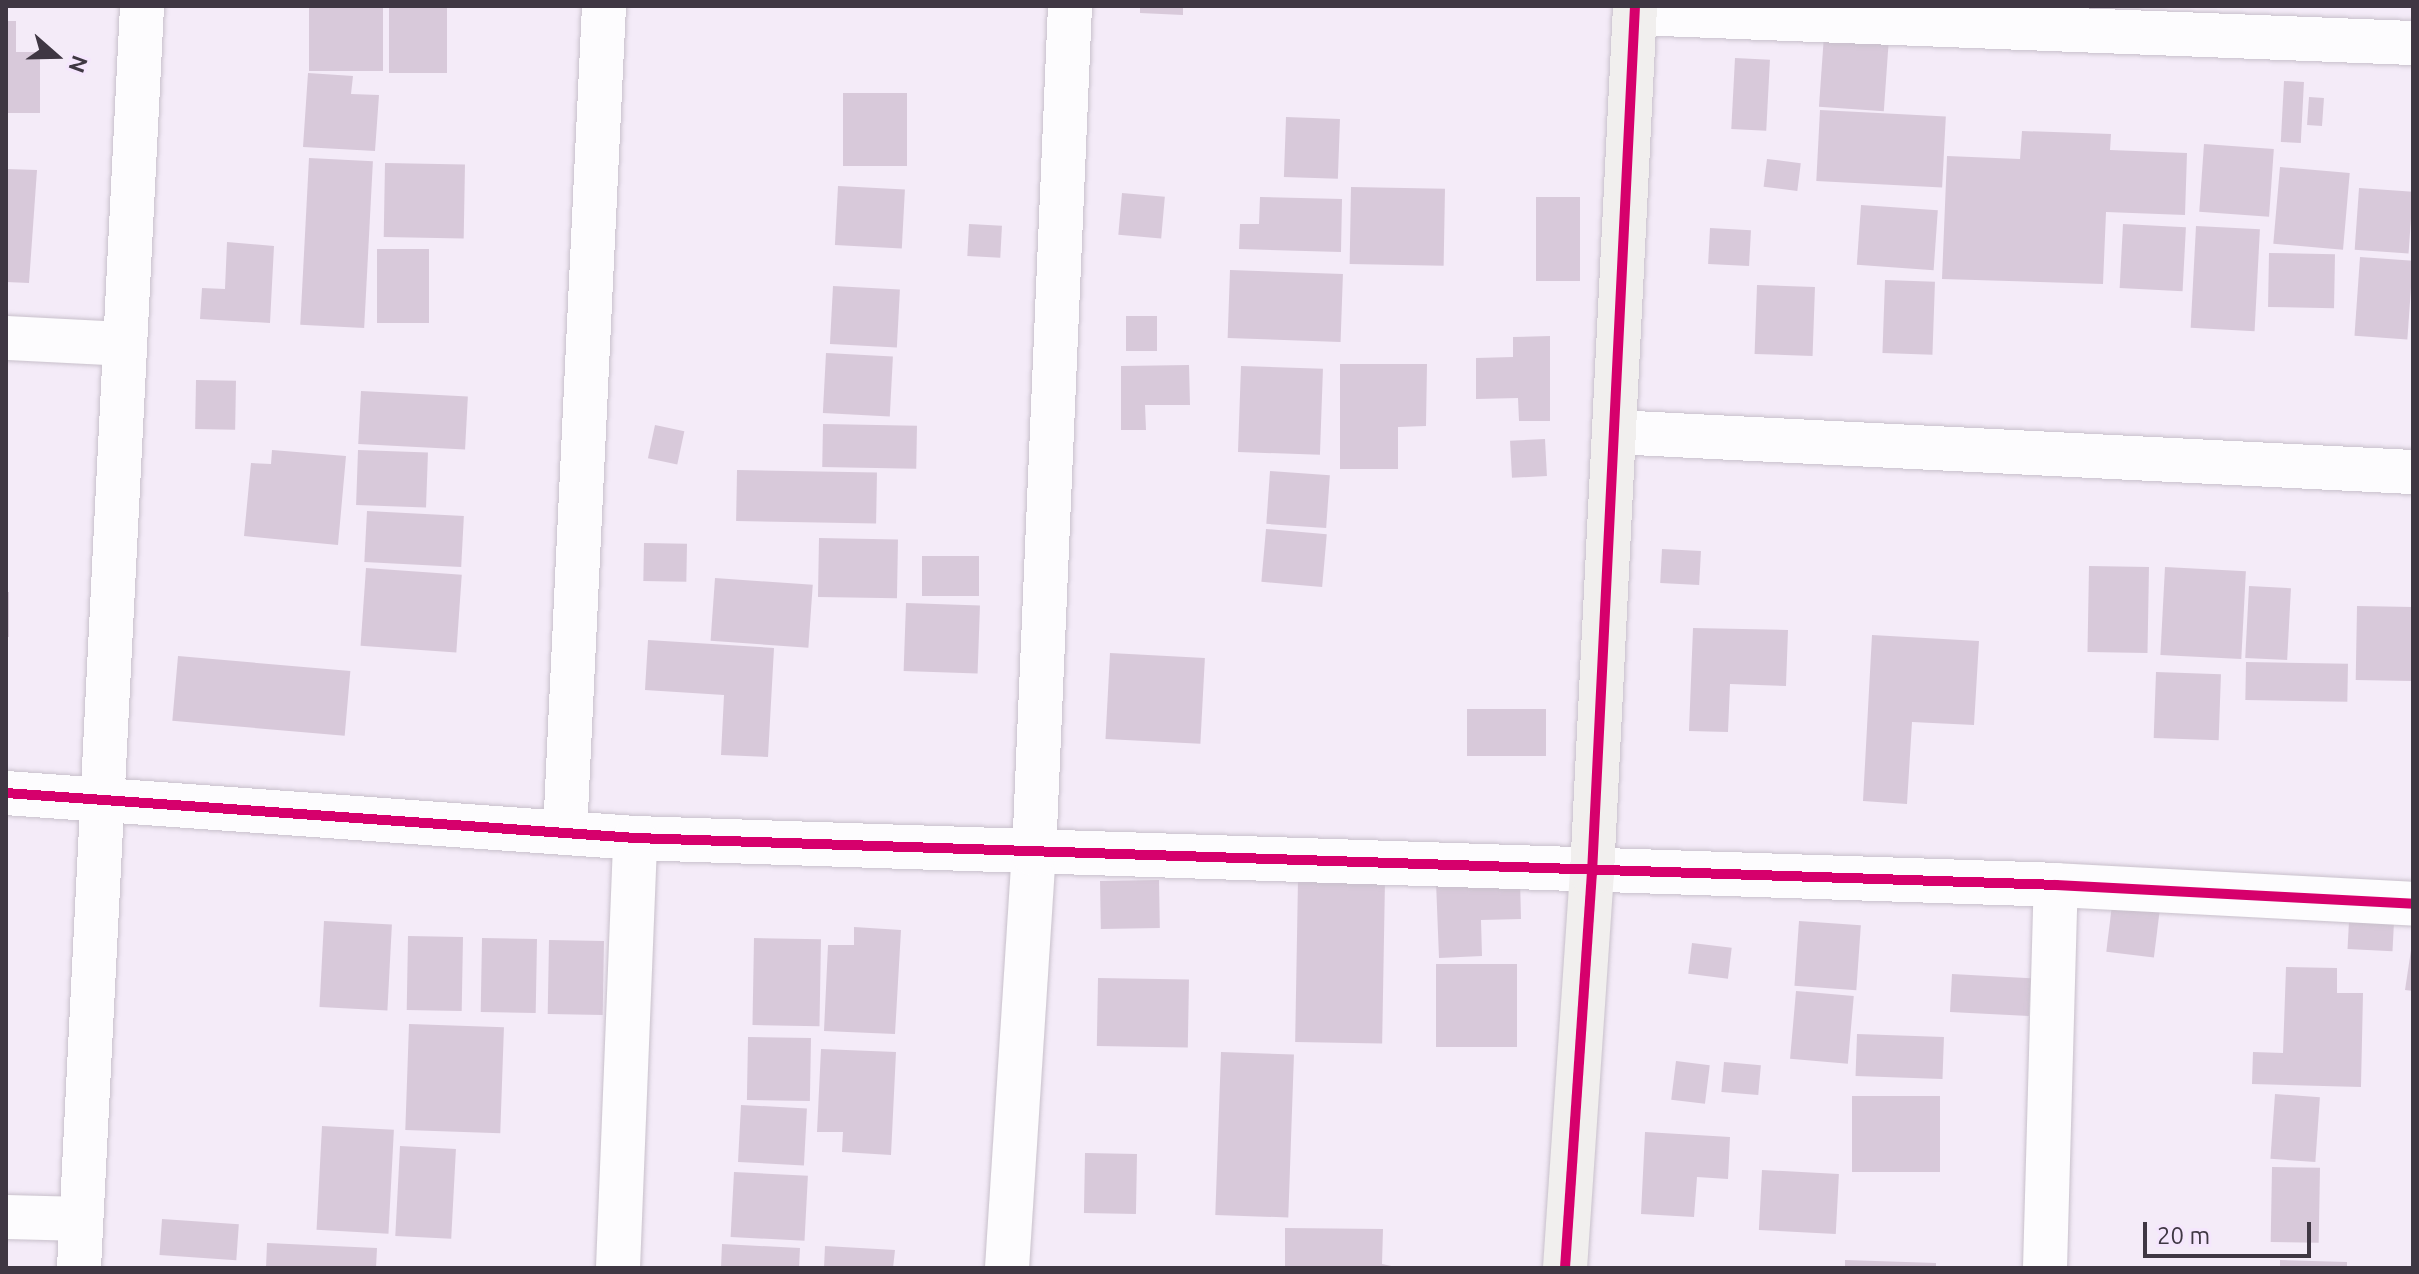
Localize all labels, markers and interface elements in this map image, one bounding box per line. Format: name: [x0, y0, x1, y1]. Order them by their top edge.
north arrow: [16, 16, 96, 96]
text: N: [64, 52, 94, 76]
scale bar: [2147, 1206, 2315, 1256]
text: 20 m: [2157, 1222, 2210, 1249]

